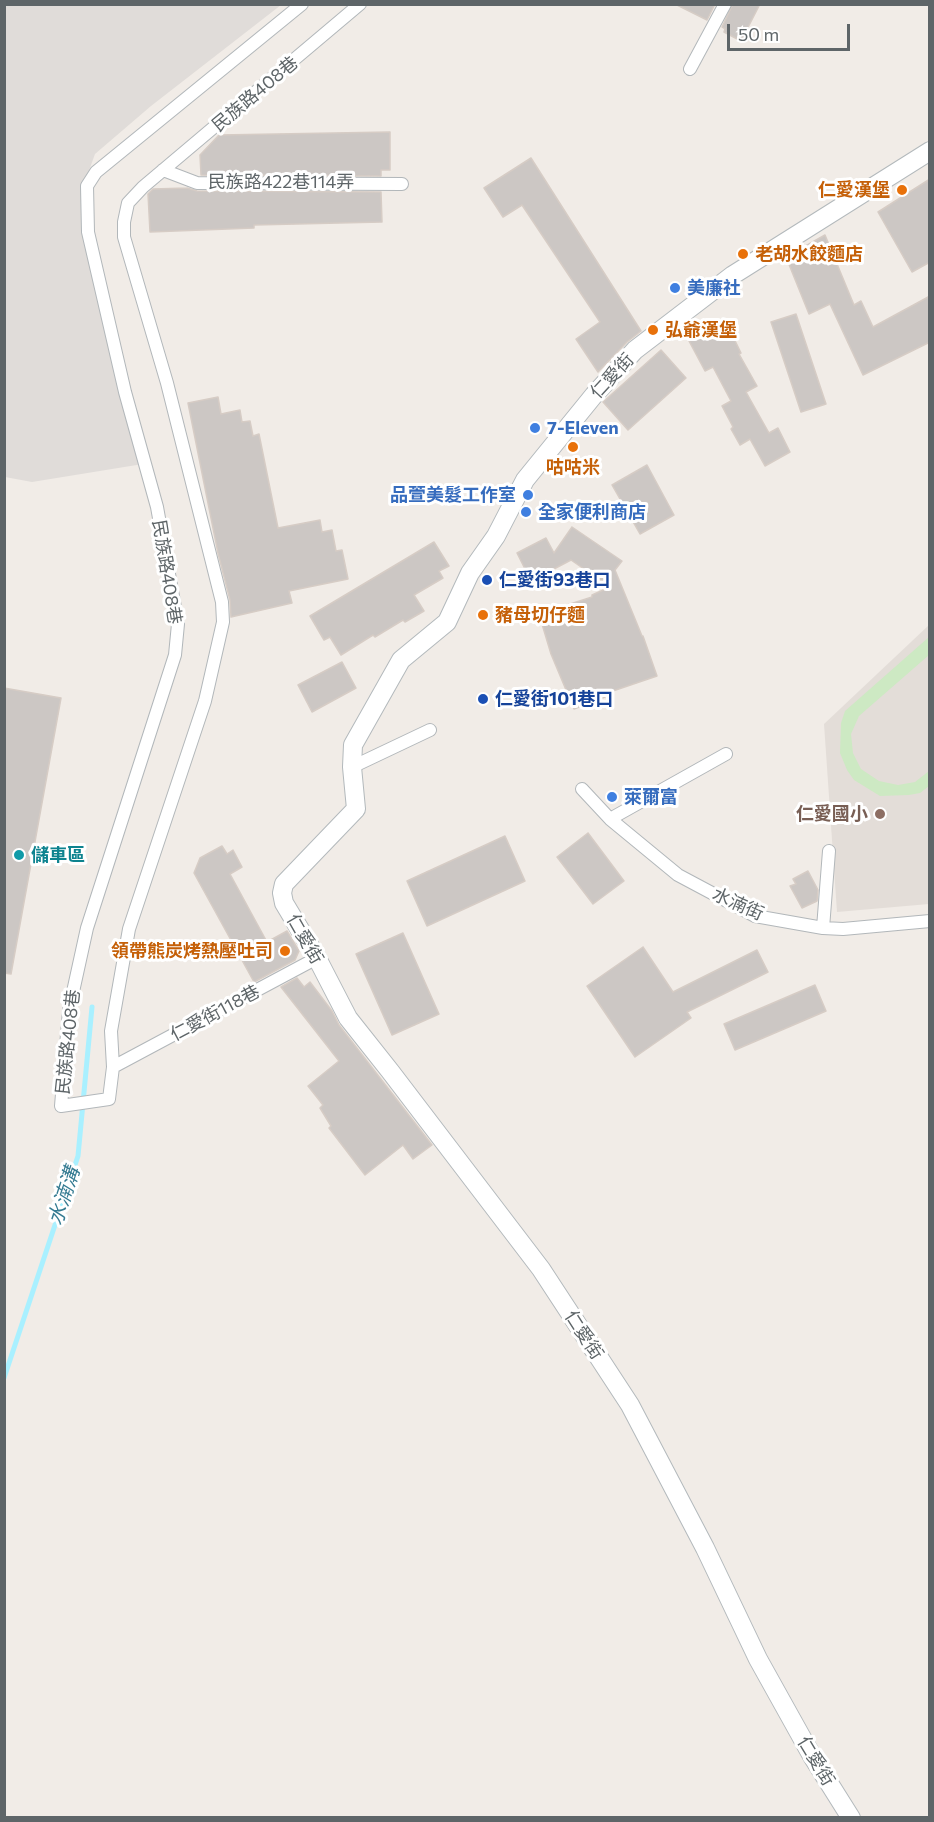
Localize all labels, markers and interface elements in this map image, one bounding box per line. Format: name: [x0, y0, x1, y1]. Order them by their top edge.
scale bar: [730, 12, 853, 50]
text: 50 m: [738, 23, 779, 45]
street label: 民族路408巷: [208, 52, 302, 136]
street label: 民族路422巷114弄: [208, 171, 354, 193]
place label: 仁愛漢堡: [818, 179, 890, 201]
marker: 仁愛漢堡: [895, 183, 909, 197]
place label: 老胡水餃麵店: [755, 243, 863, 265]
marker: 老胡水餃麵店: [736, 247, 750, 261]
place label: 美廉社: [687, 277, 741, 299]
marker: 美廉社: [668, 281, 682, 295]
place label: 弘爺漢堡: [665, 319, 737, 341]
marker: 弘爺漢堡: [646, 323, 660, 337]
street label: 仁愛街: [586, 349, 638, 403]
place label: 7-Eleven: [547, 417, 619, 439]
marker: 7-Eleven: [528, 421, 542, 435]
marker: 咕咕米: [566, 440, 580, 454]
place label: 咕咕米: [546, 456, 600, 478]
place label: 品萱美髮工作室: [390, 484, 516, 506]
marker: 品萱美髮工作室: [521, 488, 535, 502]
place label: 全家便利商店: [538, 501, 646, 523]
marker: 全家便利商店: [519, 505, 533, 519]
street label: 民族路408巷: [148, 518, 186, 626]
place label: 仁愛街93巷口: [499, 569, 610, 591]
marker: 仁愛街93巷口: [480, 573, 494, 587]
place label: 豬母切仔麵: [495, 604, 585, 626]
marker: 豬母切仔麵: [476, 608, 490, 622]
place label: 仁愛街101巷口: [495, 688, 613, 710]
marker: 仁愛街101巷口: [476, 692, 490, 706]
place label: 萊爾富: [624, 786, 678, 808]
marker: 萊爾富: [605, 790, 619, 804]
place label: 仁愛國小: [796, 803, 868, 825]
marker: 仁愛國小: [873, 807, 887, 821]
place label: 儲車區: [31, 844, 85, 866]
marker: 儲車區: [12, 848, 26, 862]
street label: 水湳街: [709, 883, 767, 925]
street label: 仁愛街: [282, 910, 328, 968]
place label: 領帶熊炭烤熱壓吐司: [111, 940, 273, 962]
marker: 領帶熊炭烤熱壓吐司: [278, 944, 292, 958]
street label: 仁愛街118巷: [167, 980, 263, 1046]
street label: 民族路408巷: [52, 988, 84, 1096]
water label: 水湳溝: [43, 1164, 85, 1228]
street label: 仁愛街: [560, 1306, 608, 1364]
street label: 仁愛街: [793, 1732, 839, 1790]

